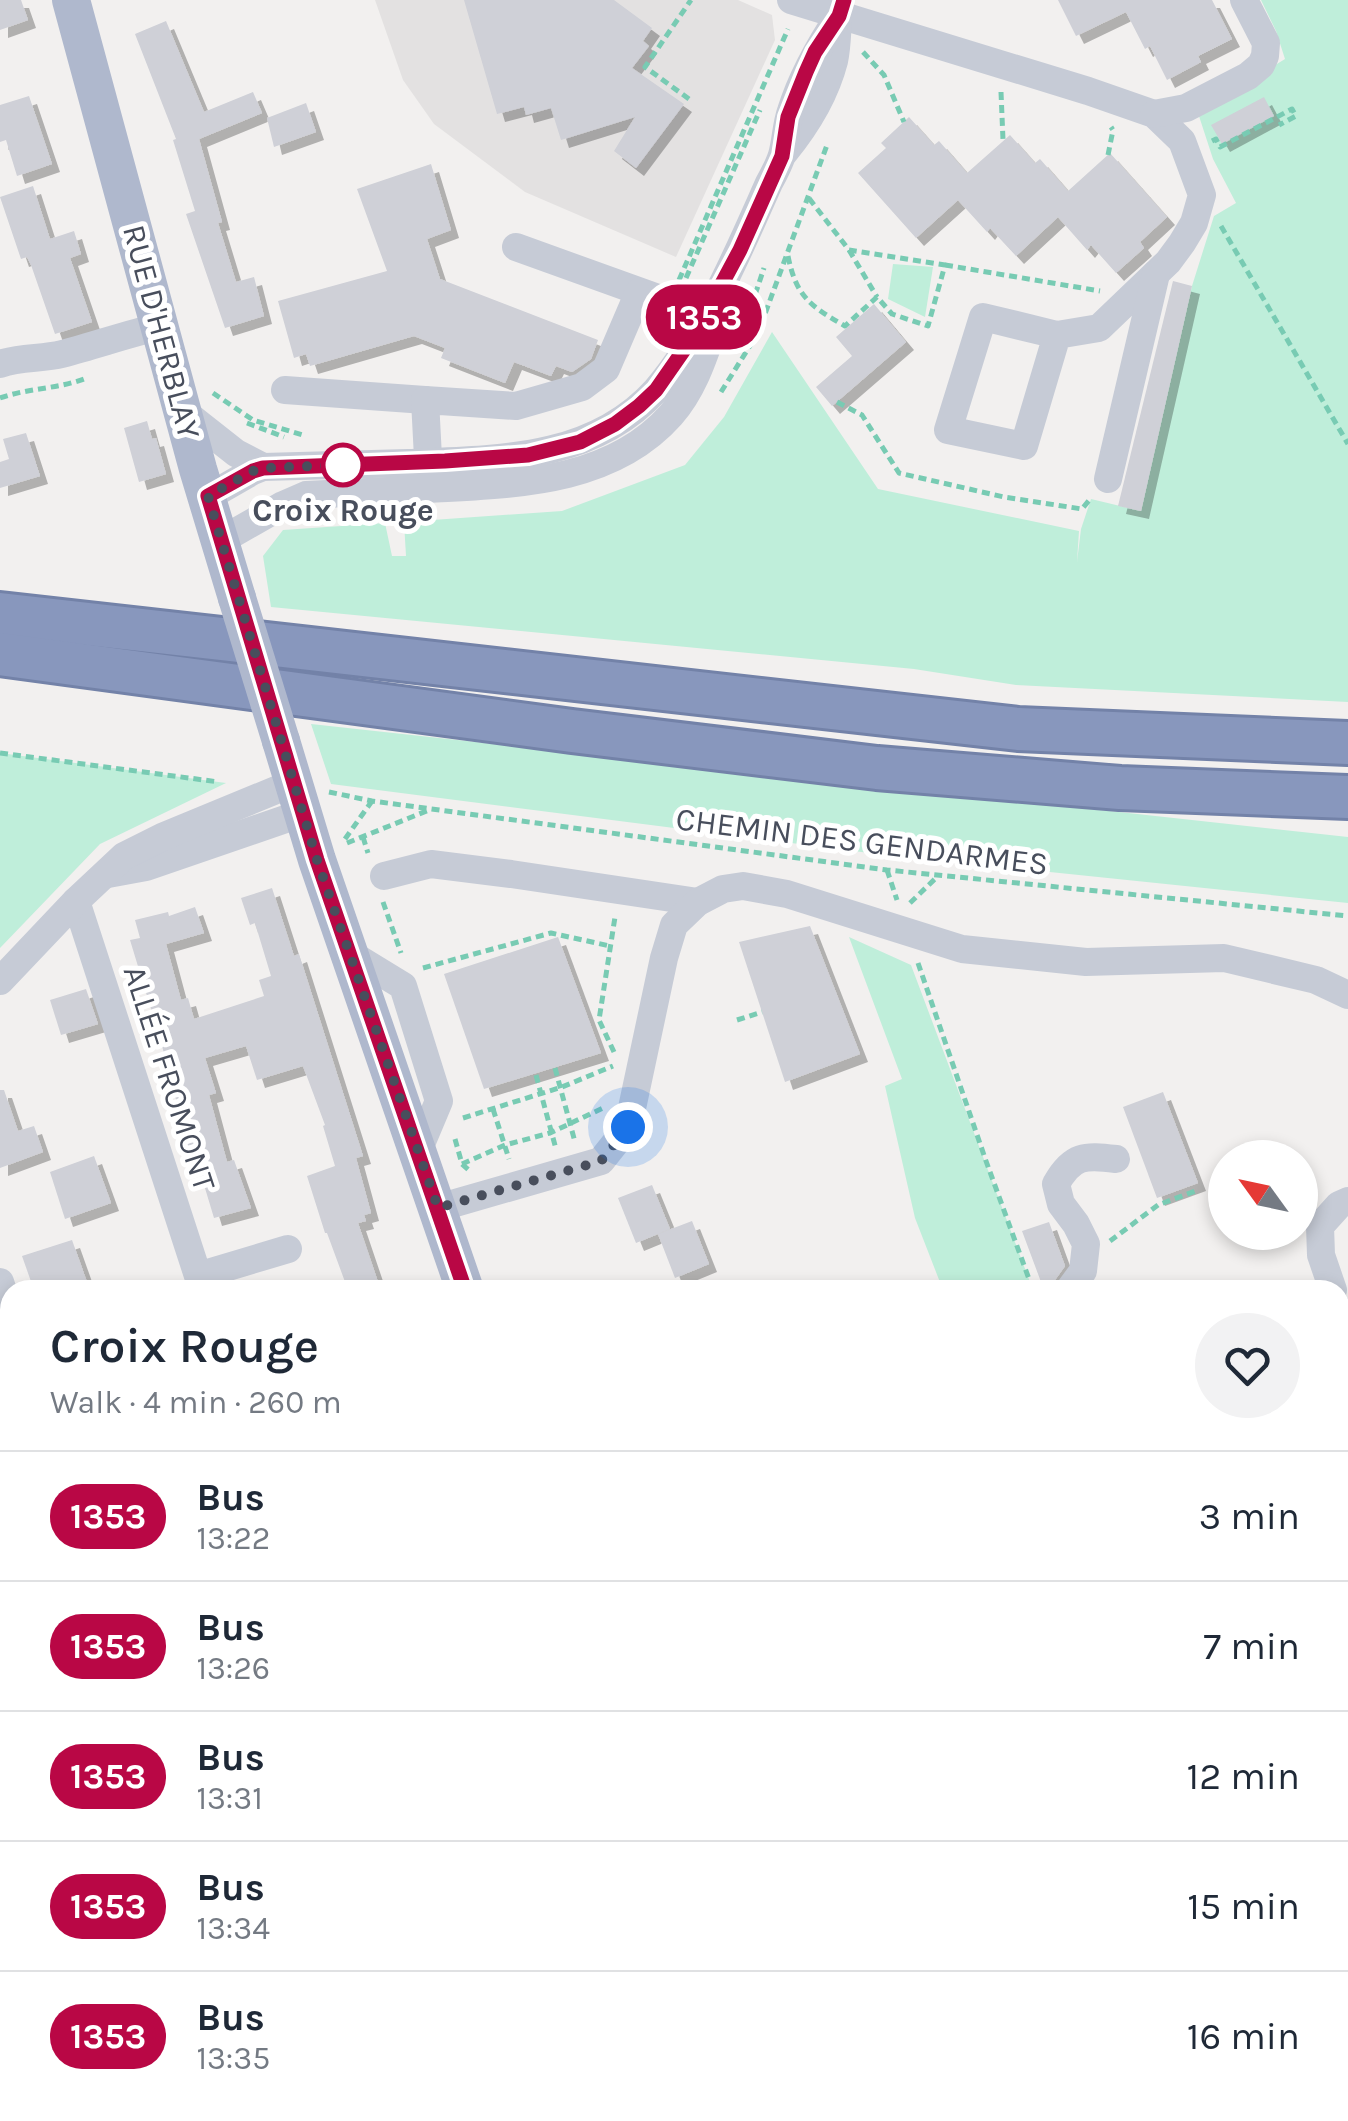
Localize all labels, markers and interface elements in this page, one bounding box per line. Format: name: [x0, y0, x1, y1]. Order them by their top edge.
street label: RUE D'HERBLAY: [115, 221, 208, 444]
line badge: 1353: [634, 284, 774, 350]
text: 1353: [666, 297, 742, 338]
marker: Croix Rouge: [322, 444, 364, 486]
place label: Croix Rouge: [252, 492, 434, 529]
street label: CHEMIN DES GENDARMES: [674, 800, 1050, 883]
street label: ALLÉE FROMONT: [116, 960, 225, 1195]
your location: [603, 1102, 653, 1152]
north arrow: [1208, 1140, 1318, 1250]
map controls: [1208, 1140, 1318, 1250]
button: heart: [1195, 1313, 1300, 1418]
text: Croix Rouge: [50, 1318, 319, 1374]
text: Walk · 4 min · 260 m: [50, 1384, 342, 1421]
text: Bus: [196, 1475, 265, 1520]
text: 3 min: [1199, 1494, 1300, 1539]
text: 1353: [70, 1496, 146, 1537]
text: 13:22: [196, 1520, 270, 1557]
text: Bus: [196, 1605, 265, 1650]
text: 7 min: [1203, 1624, 1300, 1669]
text: 1353: [70, 1626, 146, 1667]
text: 13:26: [196, 1650, 270, 1687]
text: Bus: [196, 1735, 265, 1780]
text: 12 min: [1187, 1754, 1300, 1799]
text: 1353: [70, 1756, 146, 1797]
text: 13:31: [196, 1780, 263, 1817]
text: Bus: [196, 1865, 265, 1910]
text: 15 min: [1187, 1884, 1300, 1929]
text: 1353: [70, 1886, 146, 1927]
text: 13:34: [196, 1910, 270, 1947]
text: Bus: [196, 1995, 265, 2040]
text: 16 min: [1187, 2014, 1300, 2059]
text: 1353: [70, 2016, 146, 2057]
text: 13:35: [196, 2040, 270, 2077]

